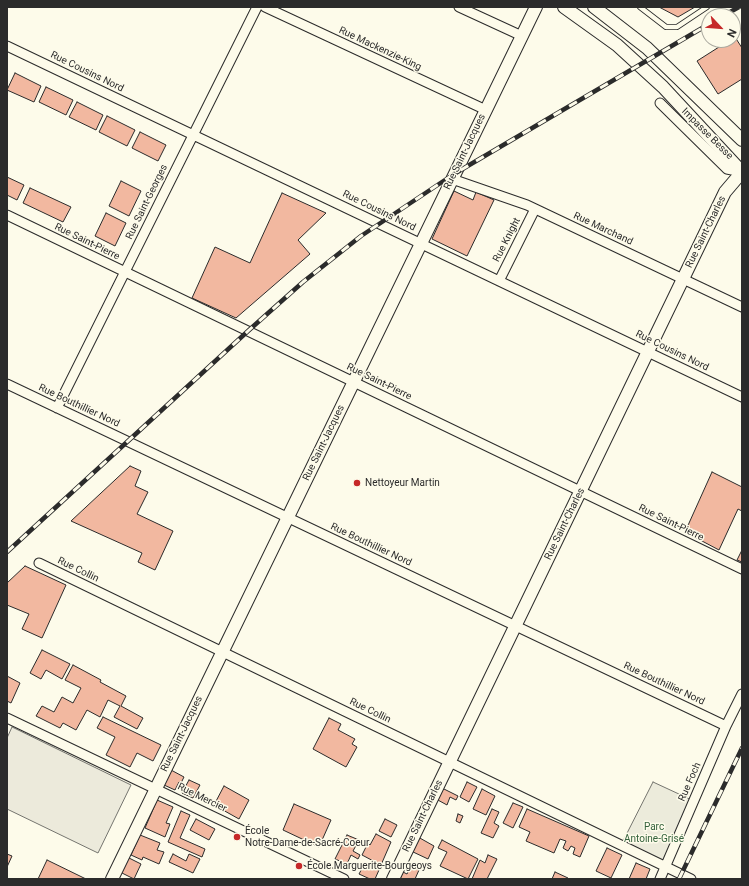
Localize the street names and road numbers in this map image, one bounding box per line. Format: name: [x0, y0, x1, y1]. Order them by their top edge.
street label: Rue Mackenzie-King: [337, 25, 423, 73]
street label: Rue Cousins Nord: [49, 49, 125, 95]
street label: Impasse Besse: [679, 106, 735, 162]
street label: Rue Saint-Jacques: [441, 112, 489, 192]
street label: Rue Saint-Georges: [124, 163, 170, 241]
street label: Rue Cousins Nord: [341, 188, 417, 234]
street label: Rue Saint-Charles: [683, 194, 729, 270]
street label: Rue Marchand: [571, 210, 635, 248]
street label: Rue Knight: [491, 216, 523, 264]
street label: Rue Saint-Pierre: [53, 221, 121, 263]
street label: Rue Cousins Nord: [634, 328, 710, 374]
street label: Rue Saint-Pierre: [345, 361, 413, 403]
street label: Rue Bouthillier Nord: [36, 382, 122, 430]
street label: Rue Saint-Jacques: [300, 403, 348, 483]
street label: Rue Saint-Charles: [542, 486, 588, 562]
street label: Rue Saint-Pierre: [637, 502, 705, 544]
street label: Rue Bouthillier Nord: [328, 521, 414, 569]
street label: Rue Collin: [55, 555, 101, 585]
street label: Rue Bouthillier Nord: [621, 660, 707, 708]
street label: Rue Saint-Jacques: [158, 694, 206, 774]
street label: Rue Collin: [347, 696, 393, 726]
street label: Rue Foch: [676, 761, 704, 803]
street label: Rue Saint-Charles: [400, 778, 446, 854]
street label: Rue Mercier: [175, 781, 229, 815]

